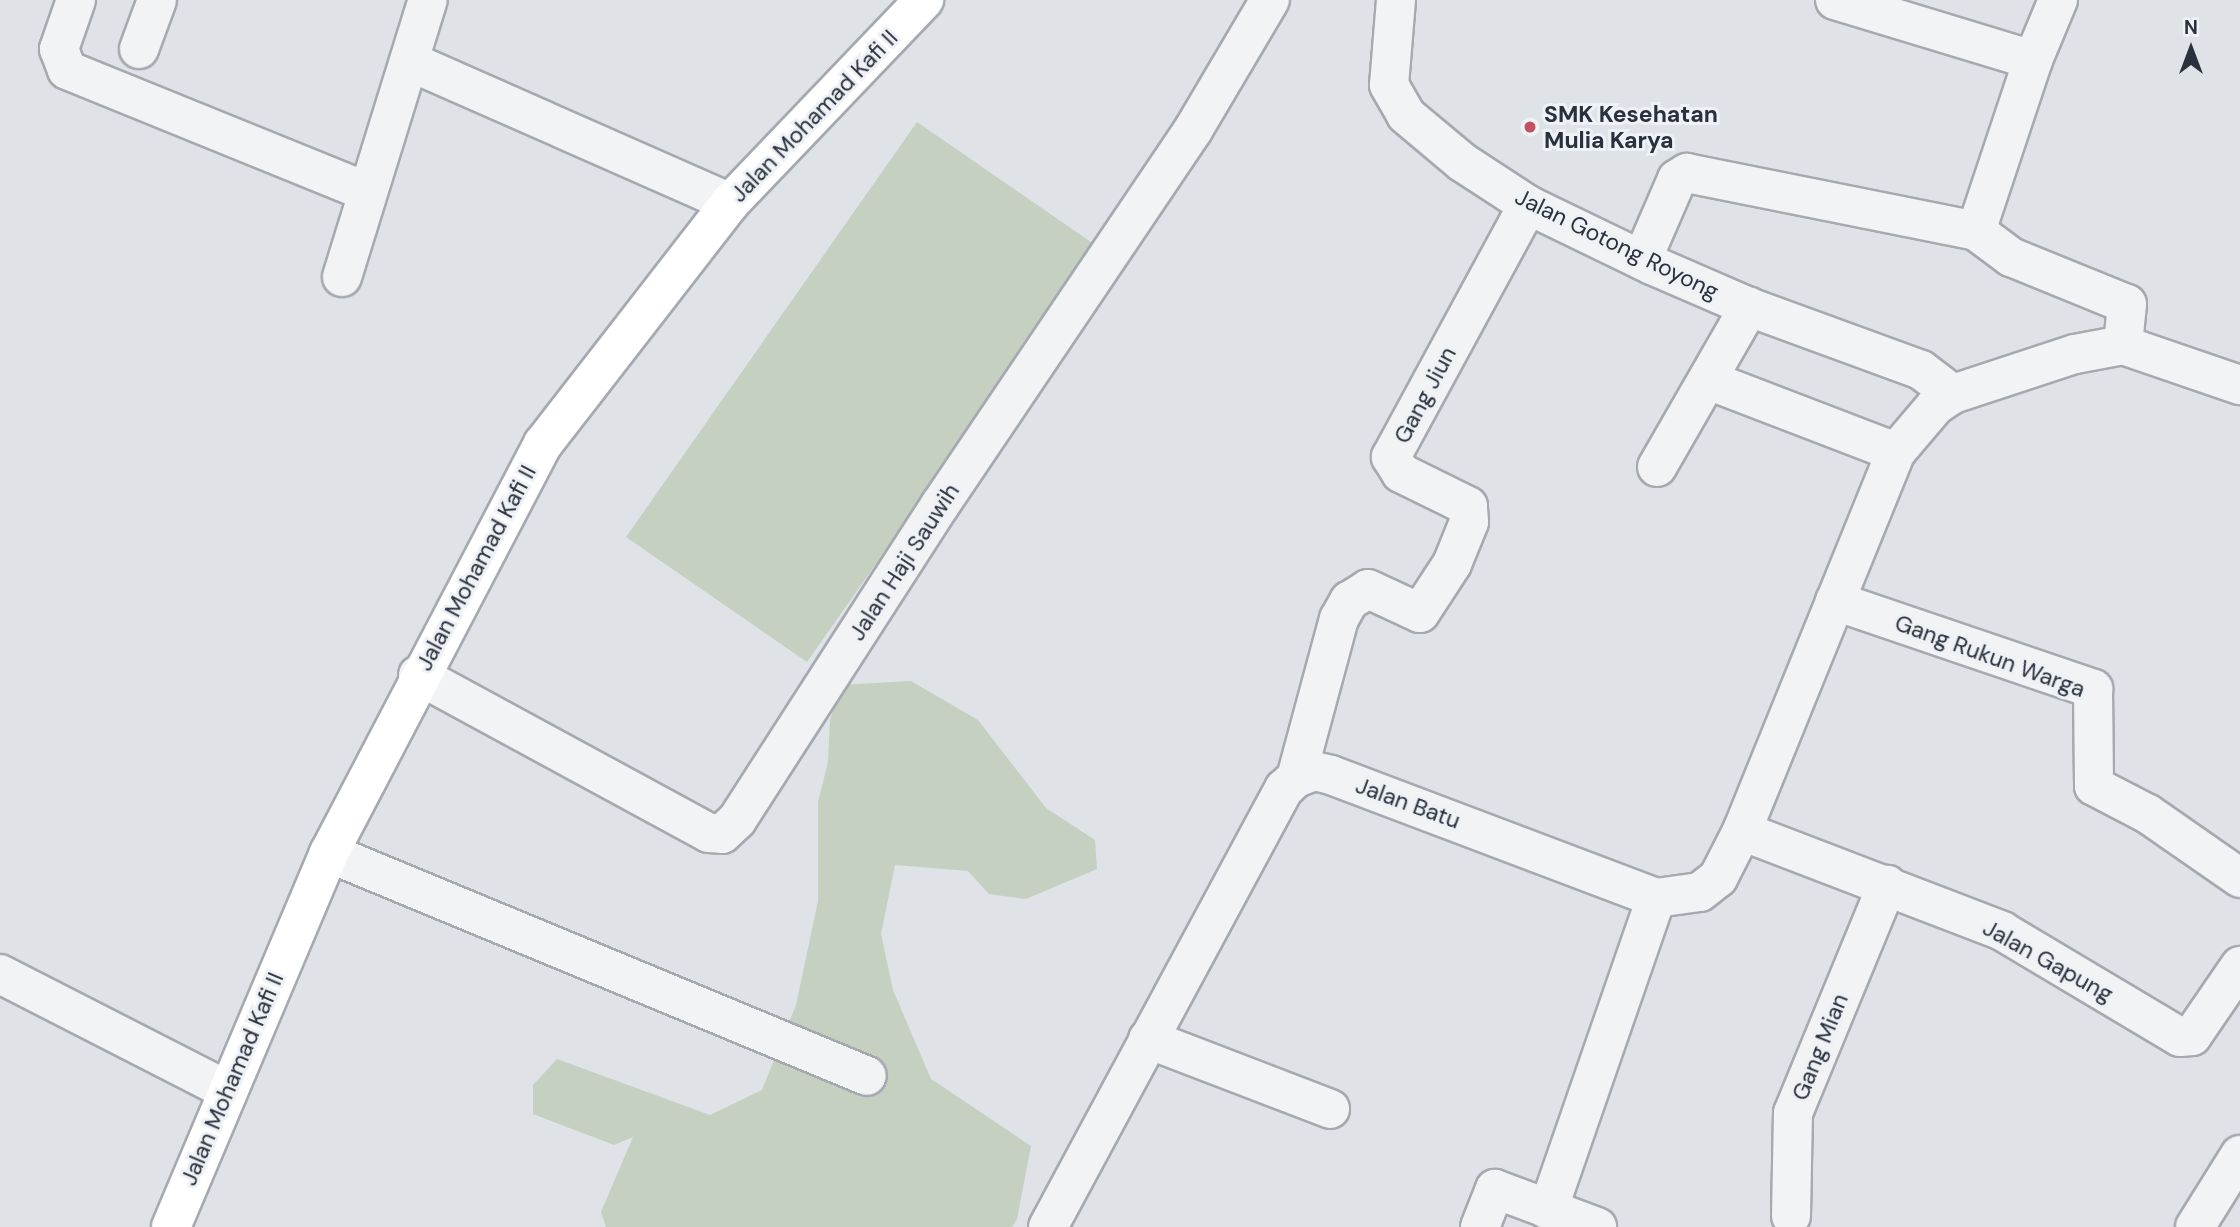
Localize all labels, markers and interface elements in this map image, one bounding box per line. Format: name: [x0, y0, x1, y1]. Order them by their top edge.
north arrow: [2156, 14, 2226, 84]
text: N: [2184, 15, 2198, 40]
street label: Jalan Mohamad Kafi II: [725, 24, 903, 208]
place label: SMK Kesehatan Mulia Karya: [1544, 100, 1718, 154]
marker: SMK Kesehatan Mulia Karya: [1522, 119, 1538, 135]
street label: Jalan Gotong Royong: [1511, 183, 1723, 305]
street label: Gang Jiun: [1388, 342, 1462, 448]
street label: Jalan Mohamad Kafi II: [410, 461, 542, 675]
street label: Jalan Haji Sauwih: [843, 478, 965, 646]
street label: Gang Rukun Warga: [1891, 609, 2089, 703]
street label: Jalan Batu: [1352, 771, 1464, 835]
street label: Jalan Gapung: [1978, 914, 2118, 1008]
street label: Jalan Mohamad Kafi II: [175, 968, 289, 1190]
street label: Gang Mian: [1786, 990, 1854, 1104]

